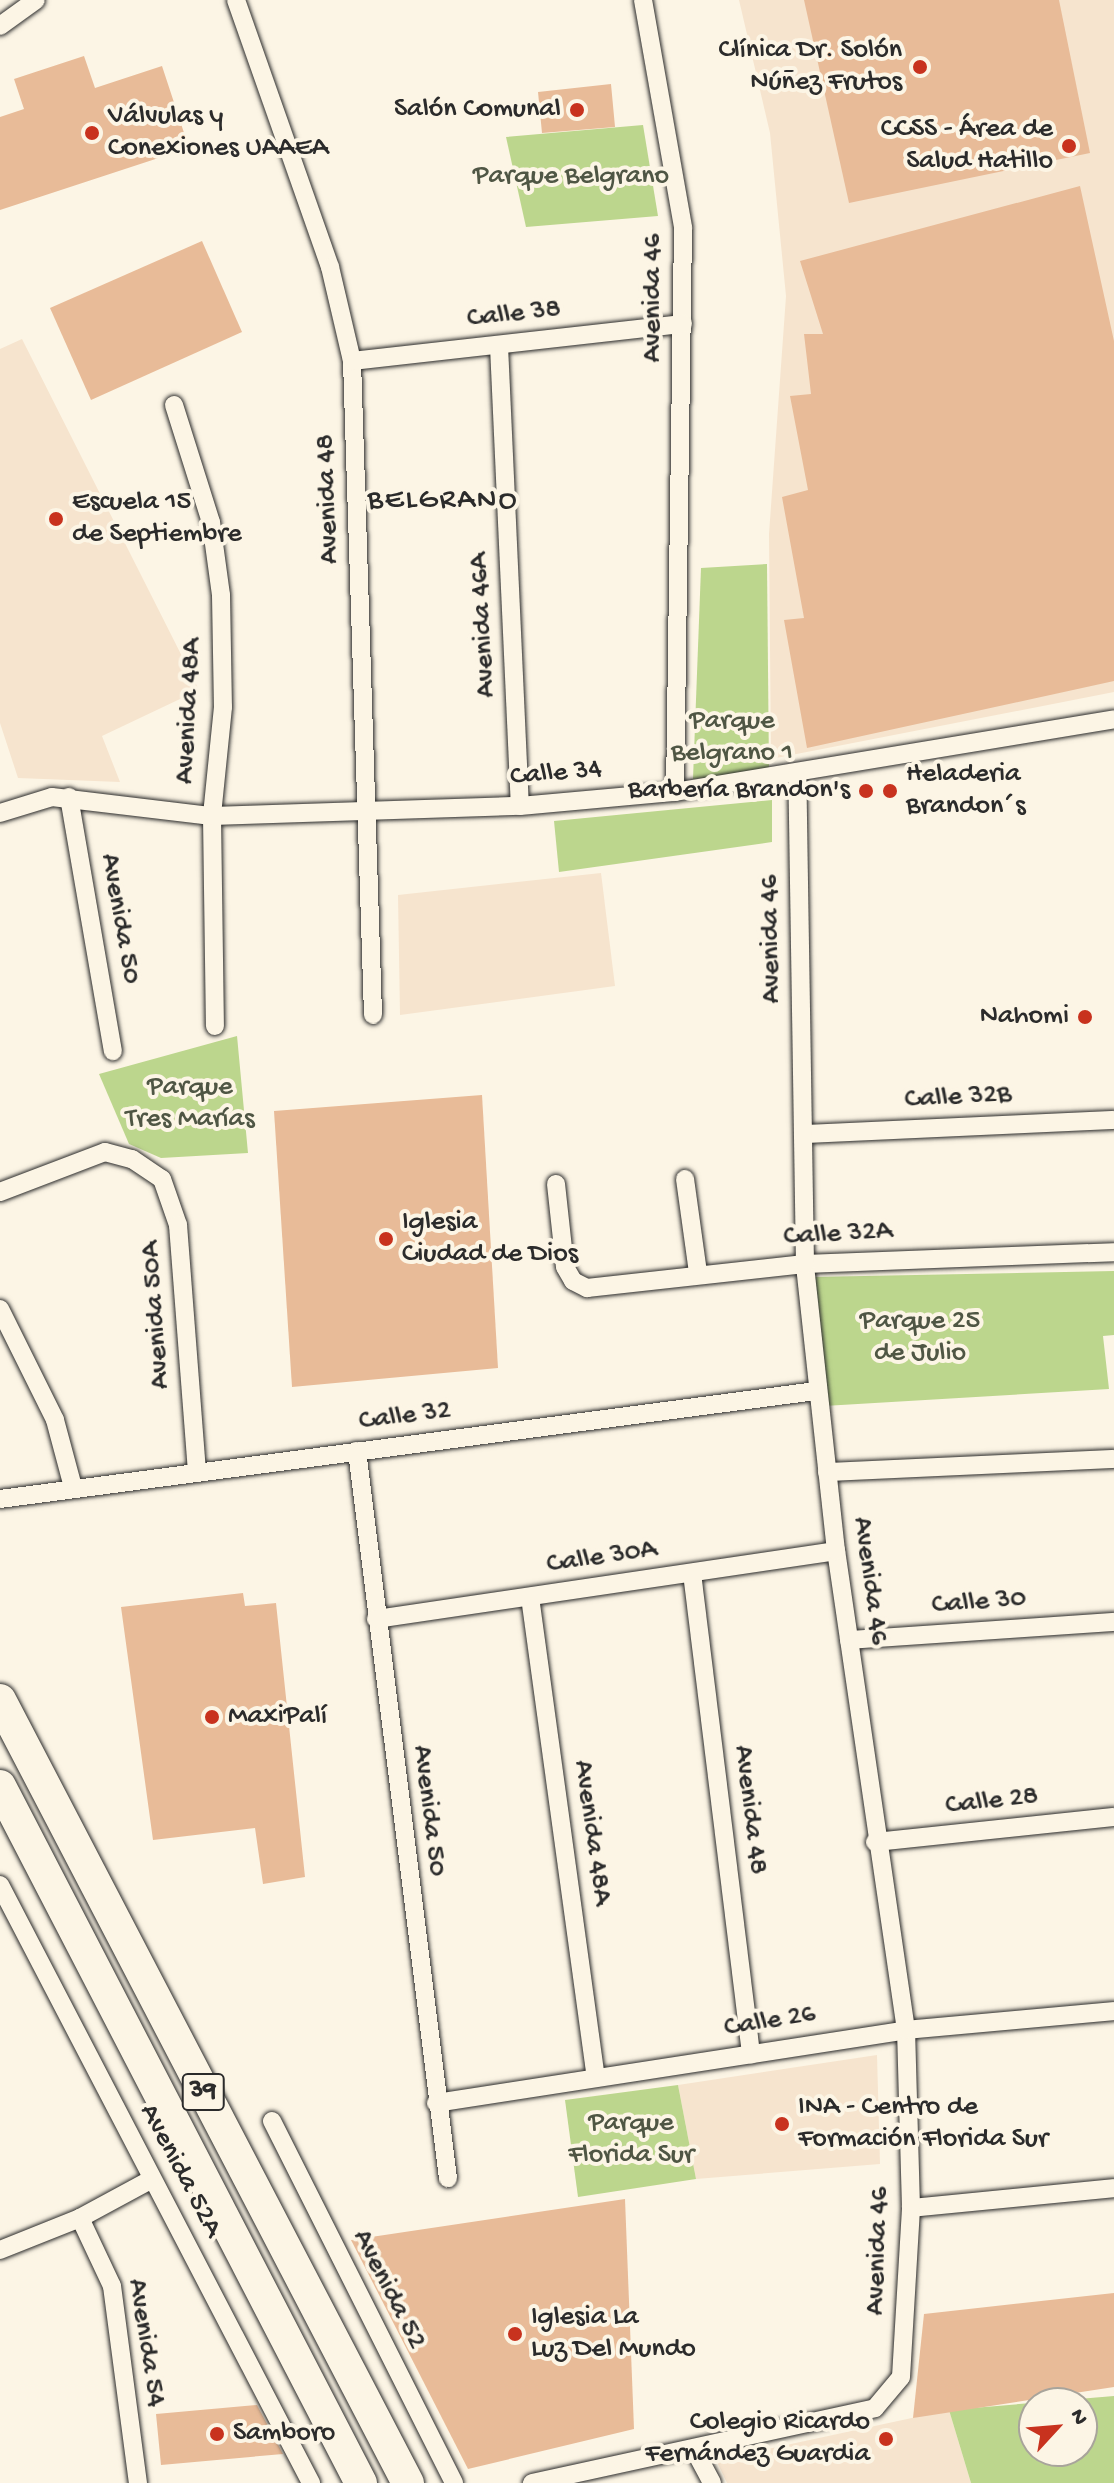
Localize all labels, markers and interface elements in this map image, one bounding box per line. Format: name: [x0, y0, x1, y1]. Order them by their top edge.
place label: Clínica Dr. Solón Núñez Frutos: [718, 34, 902, 100]
marker: Clínica Dr. Solón Núñez Frutos: [909, 56, 931, 78]
place label: Salón Comunal: [394, 93, 561, 127]
place label: Válvulas y Conexiones UAAEA: [108, 100, 329, 166]
marker: Salón Comunal: [568, 101, 586, 119]
place label: CCSS - Área de Salud Hatillo: [881, 113, 1053, 179]
marker: Válvulas y Conexiones UAAEA: [83, 124, 101, 142]
marker: CCSS - Área de Salud Hatillo: [1060, 137, 1078, 155]
park label: Parque Belgrano: [473, 160, 669, 194]
street label: Avenida 46: [637, 234, 671, 362]
street label: Calle 38: [465, 293, 563, 337]
street label: Avenida 48: [310, 434, 348, 564]
district label: BELGRANO: [368, 484, 518, 520]
place label: Escuela 15 de Septiembre: [72, 486, 242, 552]
marker: Escuela 15 de Septiembre: [47, 510, 65, 528]
street label: Avenida 46A: [463, 552, 505, 698]
street label: Avenida 48A: [169, 637, 211, 785]
park label: Parque Belgrano 1: [671, 705, 793, 771]
street label: Calle 34: [509, 753, 603, 795]
place label: Heladeria Brandon´s: [906, 758, 1025, 824]
place label: Barbería Brandon's: [628, 774, 850, 808]
marker: Barbería Brandon's: [857, 782, 875, 800]
marker: Heladeria Brandon´s: [881, 782, 899, 800]
street label: Avenida 50: [91, 851, 147, 987]
street label: Avenida 46: [754, 874, 790, 1004]
place label: Nahomi: [980, 1000, 1069, 1034]
marker: Nahomi: [1076, 1008, 1094, 1026]
park label: Parque Tres Marías: [126, 1071, 254, 1137]
street label: Calle 32B: [904, 1078, 1012, 1118]
place label: Iglesia Ciudad de Dios: [402, 1206, 578, 1272]
street label: Calle 32A: [783, 1215, 893, 1255]
marker: Iglesia Ciudad de Dios: [377, 1230, 395, 1248]
street label: Avenida 50A: [135, 1240, 179, 1390]
park label: Parque 25 de Julio: [860, 1305, 980, 1371]
street label: Calle 32: [357, 1395, 453, 1439]
street label: Avenida 46: [843, 1515, 895, 1647]
street label: Calle 30A: [545, 1534, 659, 1582]
street label: Calle 30: [931, 1583, 1027, 1623]
place label: MaxiPalí: [228, 1700, 327, 1734]
marker: MaxiPalí: [203, 1708, 221, 1726]
street label: Avenida 50: [403, 1743, 453, 1879]
street label: Avenida 48: [724, 1744, 774, 1876]
street label: Avenida 48A: [564, 1758, 618, 1908]
street label: Calle 28: [944, 1780, 1040, 1824]
street label: Calle 26: [722, 1998, 818, 2046]
road number: 39: [181, 2070, 225, 2114]
place label: INA - Centro de Formación Florida Sur: [798, 2091, 1048, 2157]
street label: Avenida 52A: [131, 2099, 229, 2243]
park label: Parque Florida Sur: [568, 2107, 694, 2173]
marker: INA - Centro de Formación Florida Sur: [773, 2115, 791, 2133]
street label: Avenida 46: [860, 2186, 898, 2316]
street label: Avenida 52: [344, 2225, 432, 2355]
street label: Avenida 54: [118, 2277, 172, 2409]
place label: Iglesia La Luz Del Mundo: [531, 2301, 696, 2367]
marker: Iglesia La Luz Del Mundo: [506, 2325, 524, 2343]
north arrow: [1018, 2387, 1098, 2467]
text: N: [1063, 2405, 1093, 2430]
place label: Colegio Ricardo Fernández Guardia: [645, 2406, 870, 2472]
place label: Samboro: [233, 2417, 335, 2451]
marker: Samboro: [208, 2425, 226, 2443]
marker: Colegio Ricardo Fernández Guardia: [877, 2430, 895, 2448]

